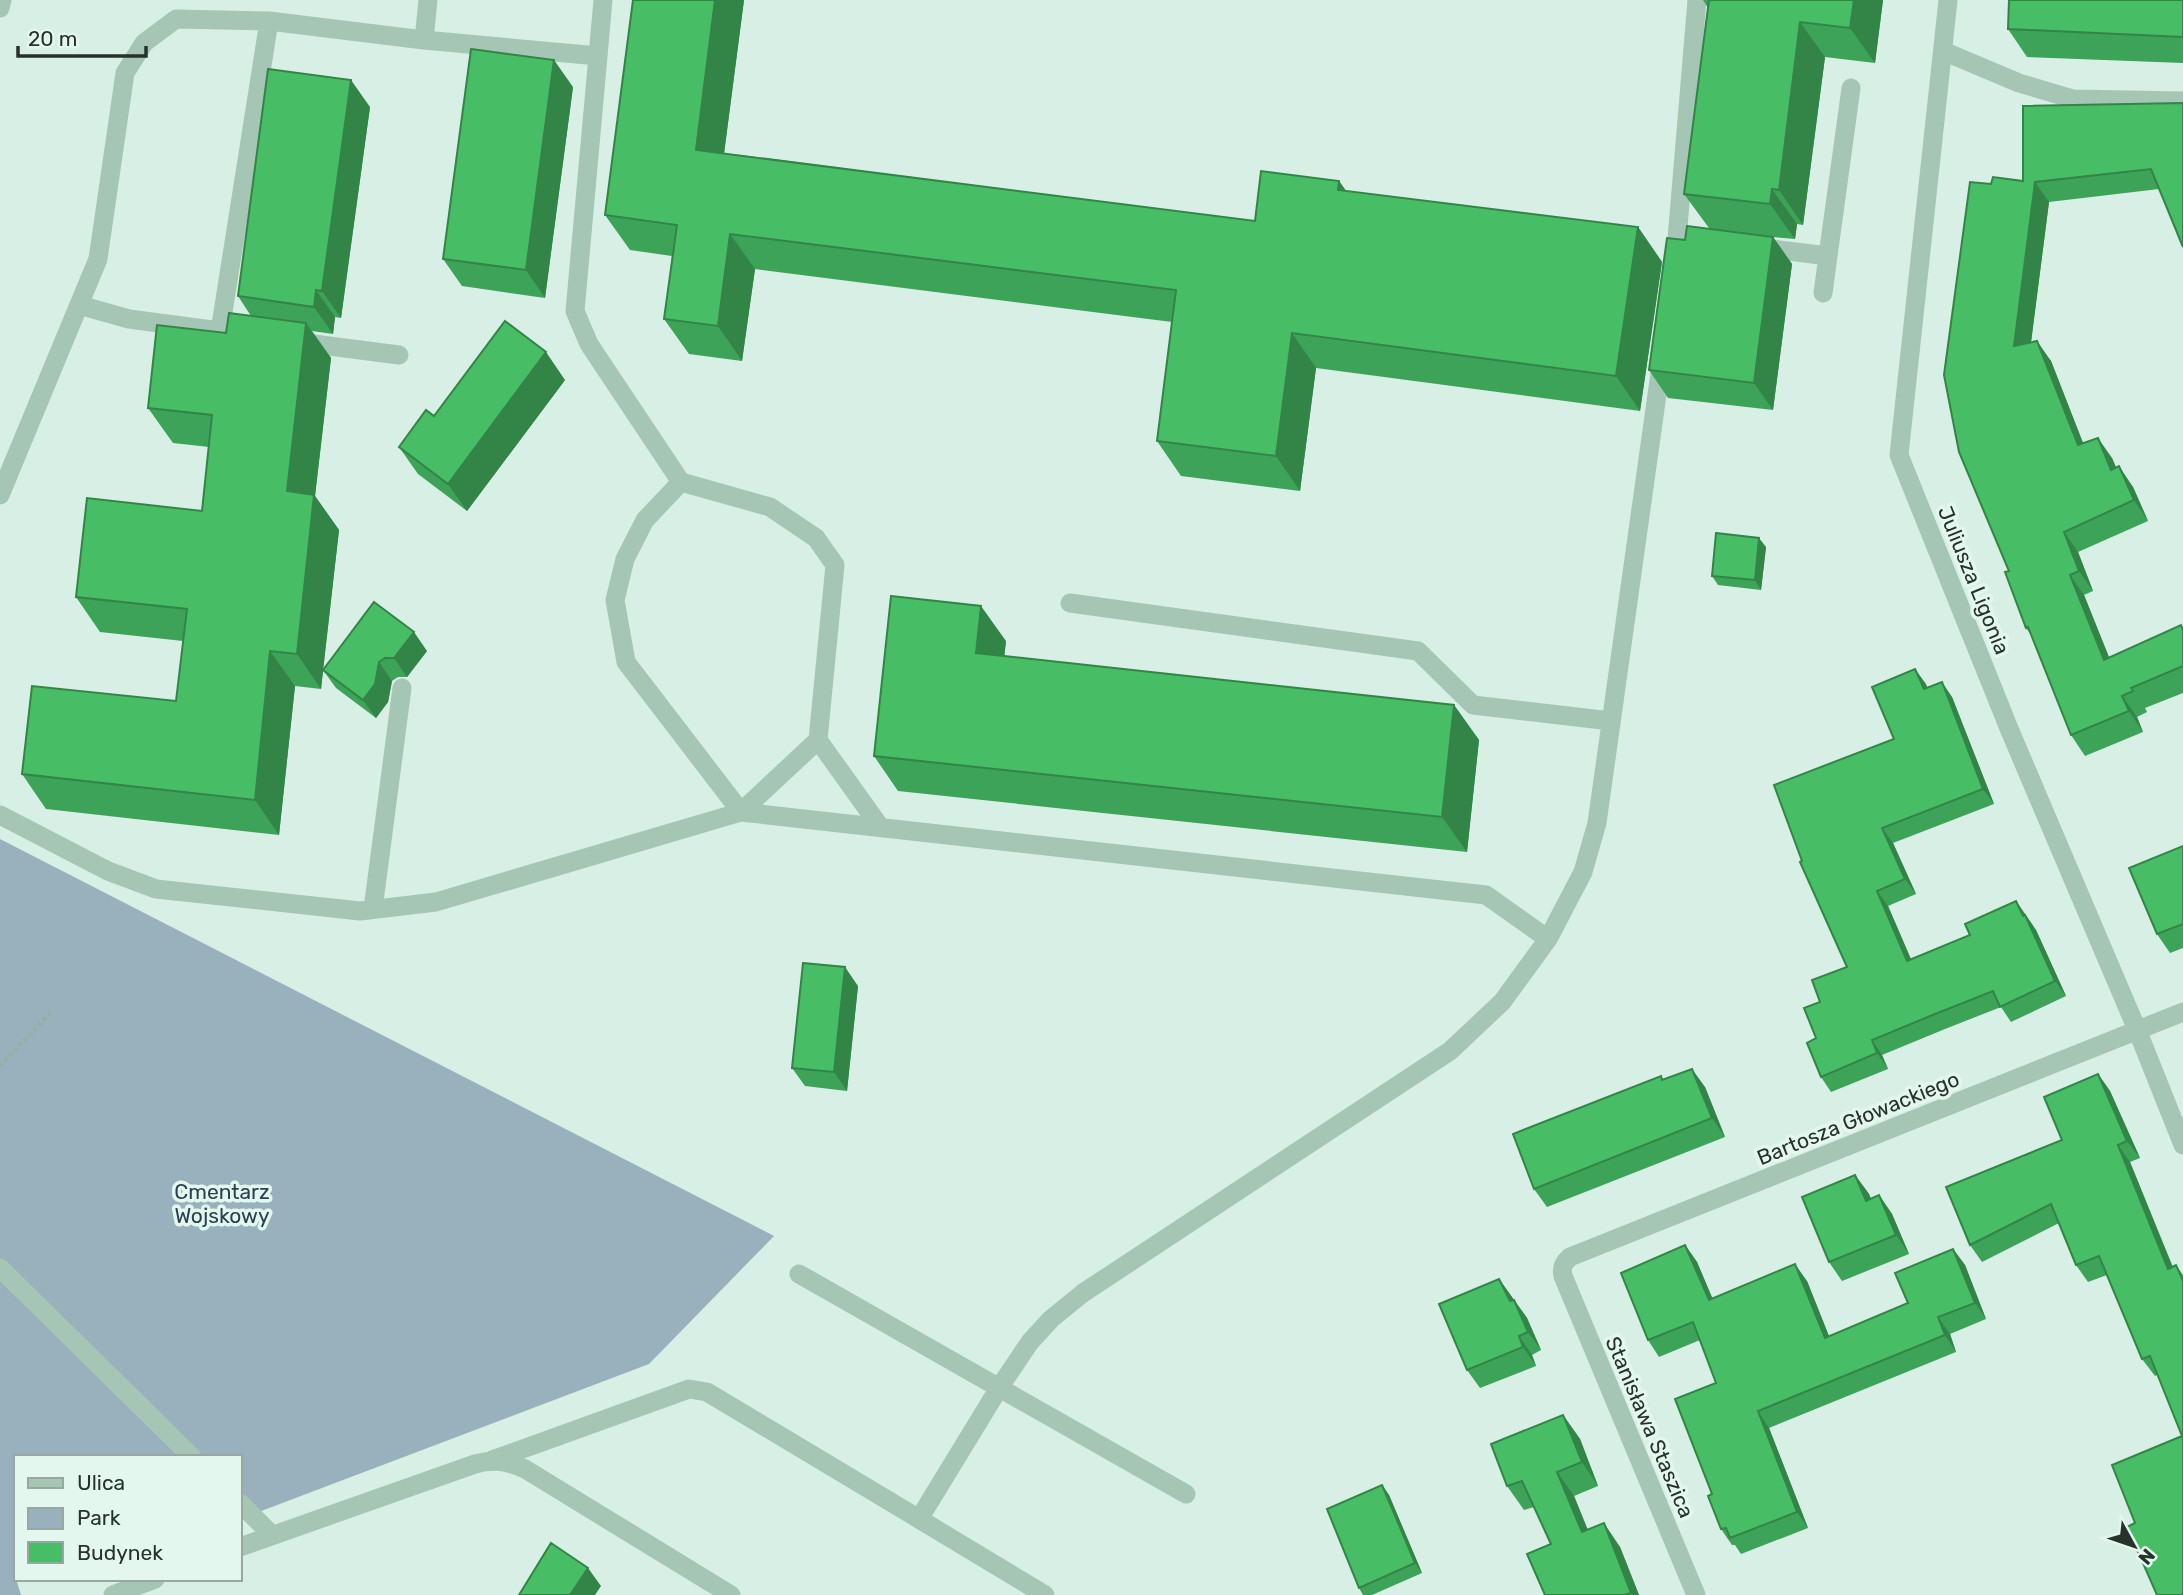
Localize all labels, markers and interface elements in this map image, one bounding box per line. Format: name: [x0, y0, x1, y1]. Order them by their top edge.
scale bar: [18, 14, 145, 58]
text: 20 m: [28, 26, 77, 51]
street label: Juliusza Ligonia: [1933, 502, 2015, 658]
street label: Bartosza Głowackiego: [1753, 1066, 1963, 1170]
park label: Cmentarz Wojskowy: [174, 1179, 270, 1228]
street label: Stanisława Staszica: [1600, 1333, 1700, 1521]
legend: [14, 1455, 242, 1581]
text: Ulica: [77, 1470, 125, 1495]
text: Park: [77, 1505, 121, 1530]
north arrow: [2099, 1511, 2169, 1581]
text: Budynek: [77, 1540, 163, 1565]
text: N: [2133, 1544, 2160, 1569]

